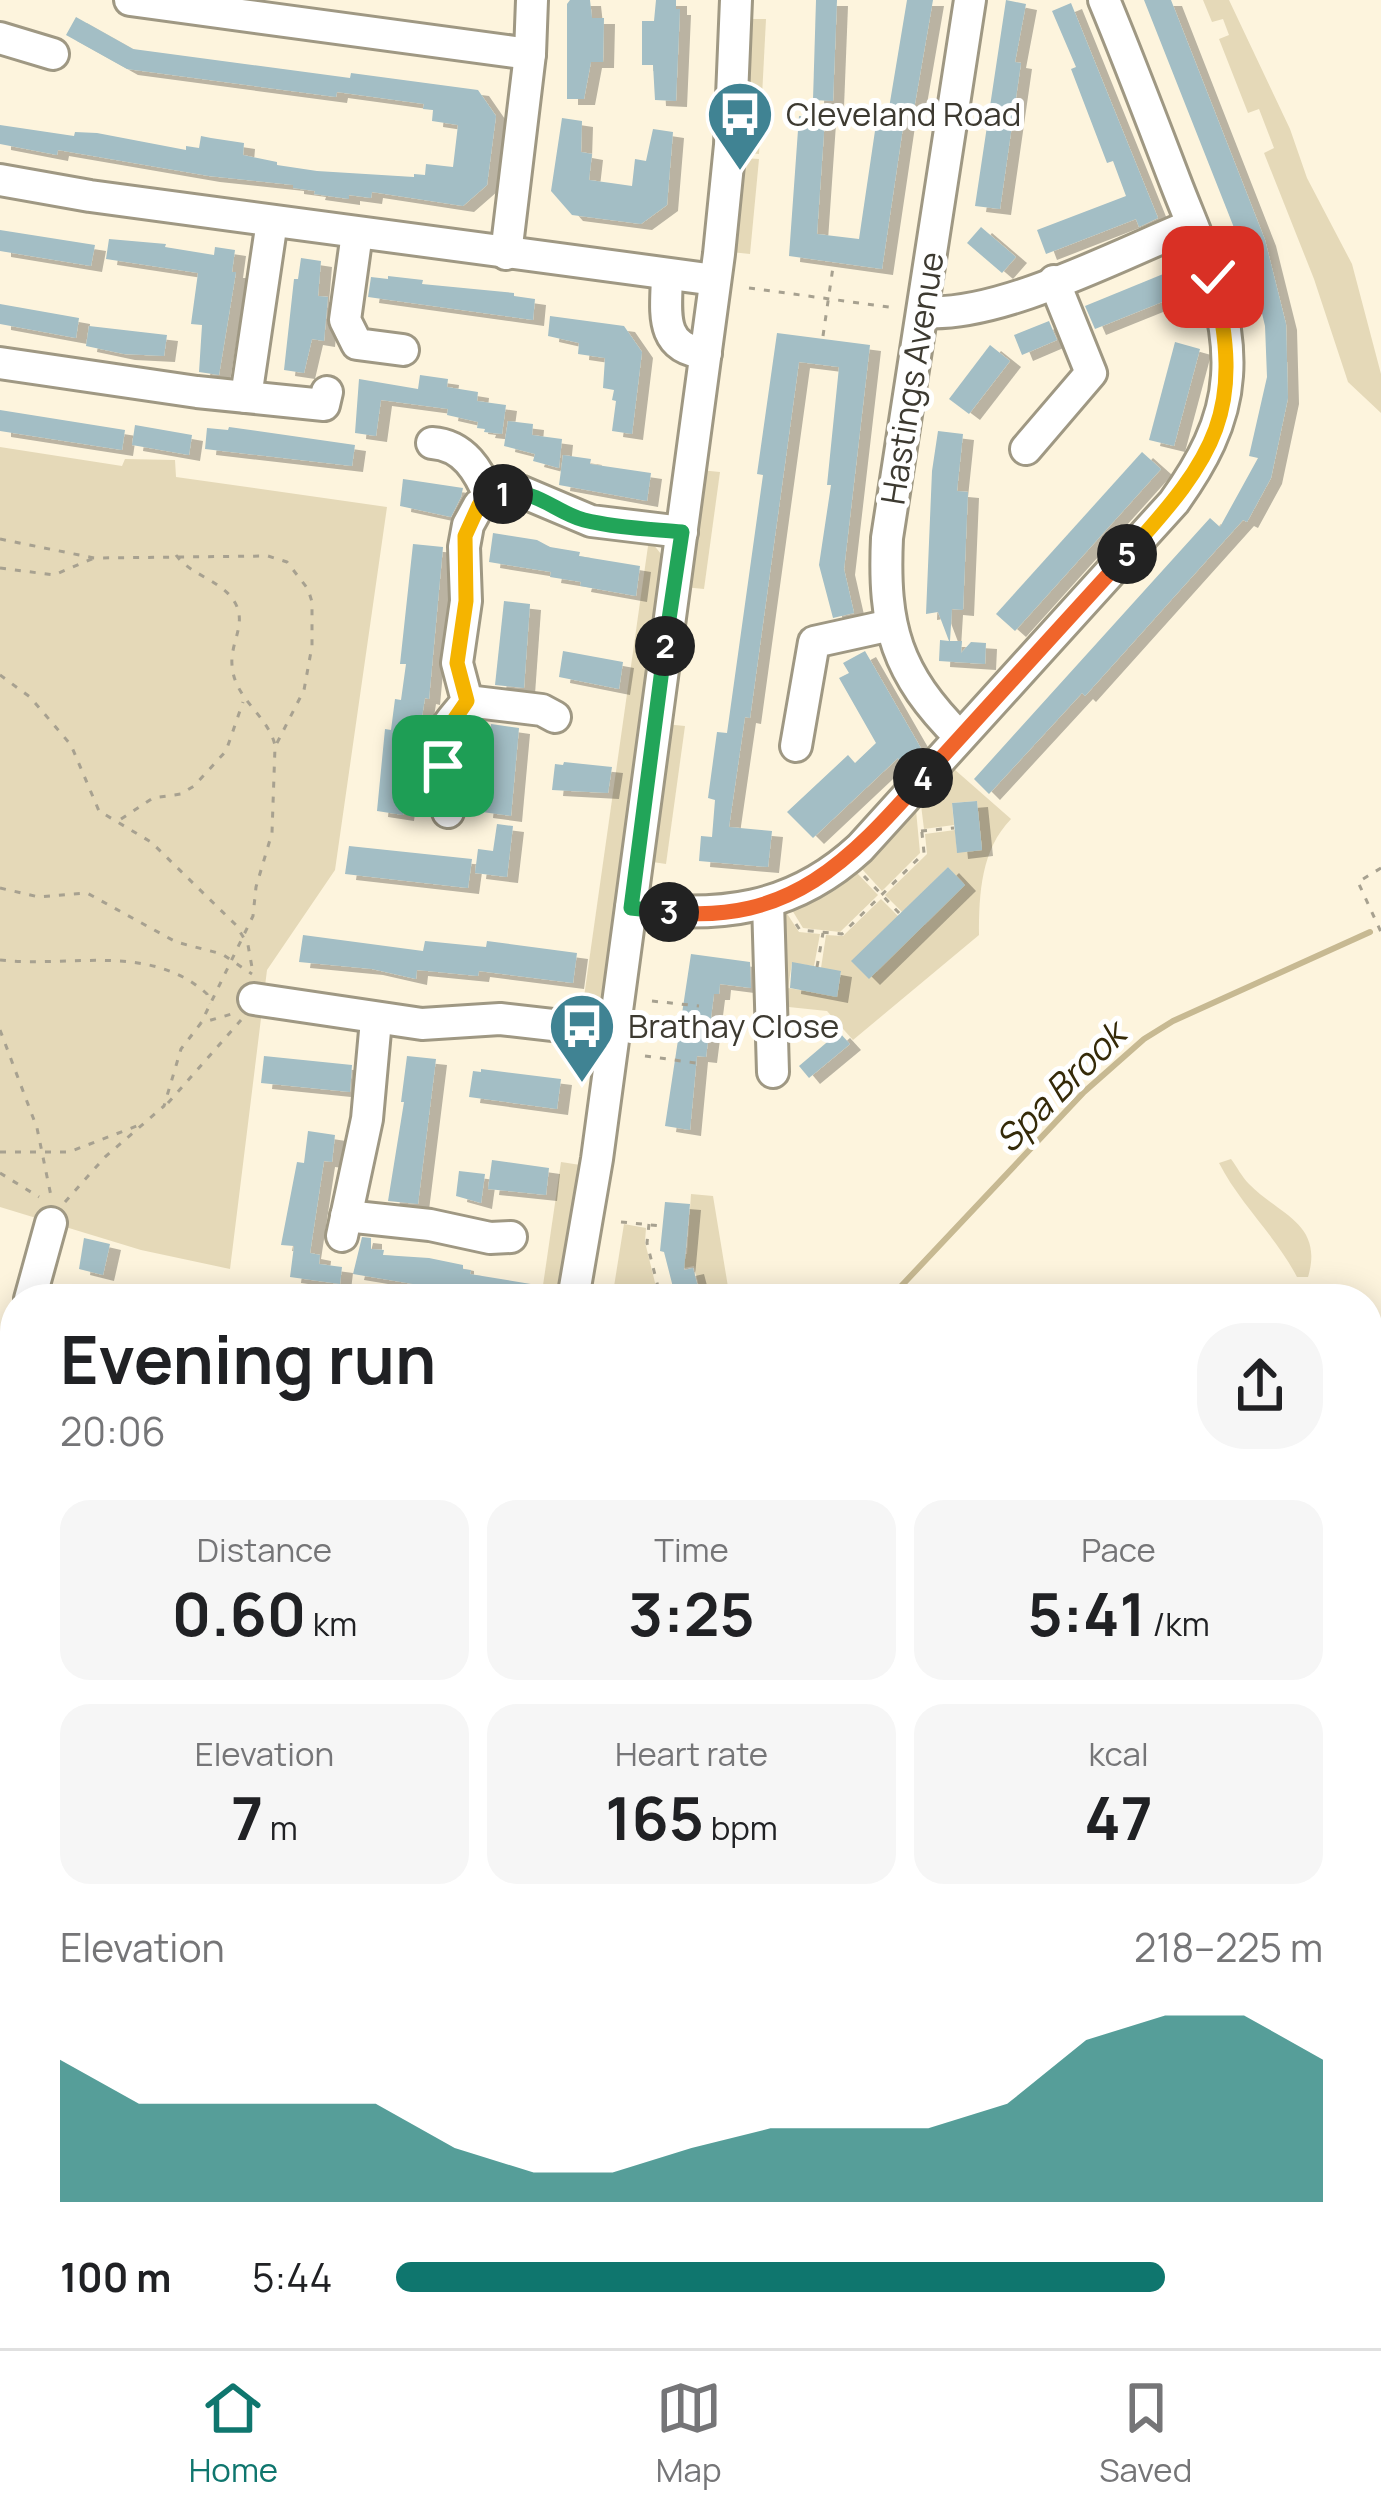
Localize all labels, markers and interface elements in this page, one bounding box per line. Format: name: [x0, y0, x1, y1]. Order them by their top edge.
bus stop icon: Cleveland Road: [705, 79, 775, 173]
place label: Cleveland Road: [786, 91, 1021, 136]
pin: [1162, 226, 1264, 328]
icon: check: [1180, 244, 1246, 310]
street label: Hastings Avenue: [869, 248, 954, 507]
pin: 1: [473, 464, 533, 524]
text: 1: [496, 471, 510, 516]
pin: 5: [1097, 524, 1157, 584]
text: 5: [1117, 531, 1137, 576]
pin: 2: [635, 616, 695, 676]
text: 2: [655, 623, 675, 668]
pin: [392, 715, 494, 817]
icon: arrive: [410, 733, 476, 799]
pin: 4: [893, 748, 953, 808]
text: 4: [913, 755, 933, 800]
pin: 3: [639, 882, 699, 942]
text: 3: [659, 889, 679, 934]
bus stop icon: Brathay Close: [547, 991, 617, 1085]
place label: Brathay Close: [628, 1003, 839, 1048]
water label: Spa Brook: [984, 1007, 1139, 1163]
text: Evening run: [60, 1314, 436, 1404]
button: share: [1197, 1323, 1323, 1449]
text: 20:06: [60, 1404, 166, 1458]
text: Distance: [197, 1527, 332, 1572]
text: Time: [654, 1527, 729, 1572]
text: Pace: [1081, 1527, 1156, 1572]
text: 0.60: [172, 1572, 306, 1654]
text: 3:25: [628, 1572, 755, 1654]
text: 5:41: [1027, 1572, 1146, 1654]
text: km: [306, 1601, 357, 1646]
text: /km: [1146, 1601, 1210, 1646]
text: Elevation: [195, 1731, 334, 1776]
text: Heart rate: [615, 1731, 768, 1776]
text: kcal: [1088, 1731, 1149, 1776]
text: 7: [231, 1776, 263, 1858]
text: 165: [605, 1776, 704, 1858]
text: 47: [1084, 1776, 1153, 1858]
text: m: [263, 1805, 298, 1850]
text: bpm: [704, 1805, 778, 1850]
text: Elevation: [60, 1920, 225, 1974]
text: 218–225 m: [1134, 1920, 1323, 1974]
text: 100 m: [60, 2250, 171, 2304]
text: 5:44: [252, 2250, 333, 2304]
tab: Home: [189, 2375, 278, 2492]
tab: Map: [656, 2375, 722, 2492]
tab: Saved: [1099, 2375, 1192, 2492]

